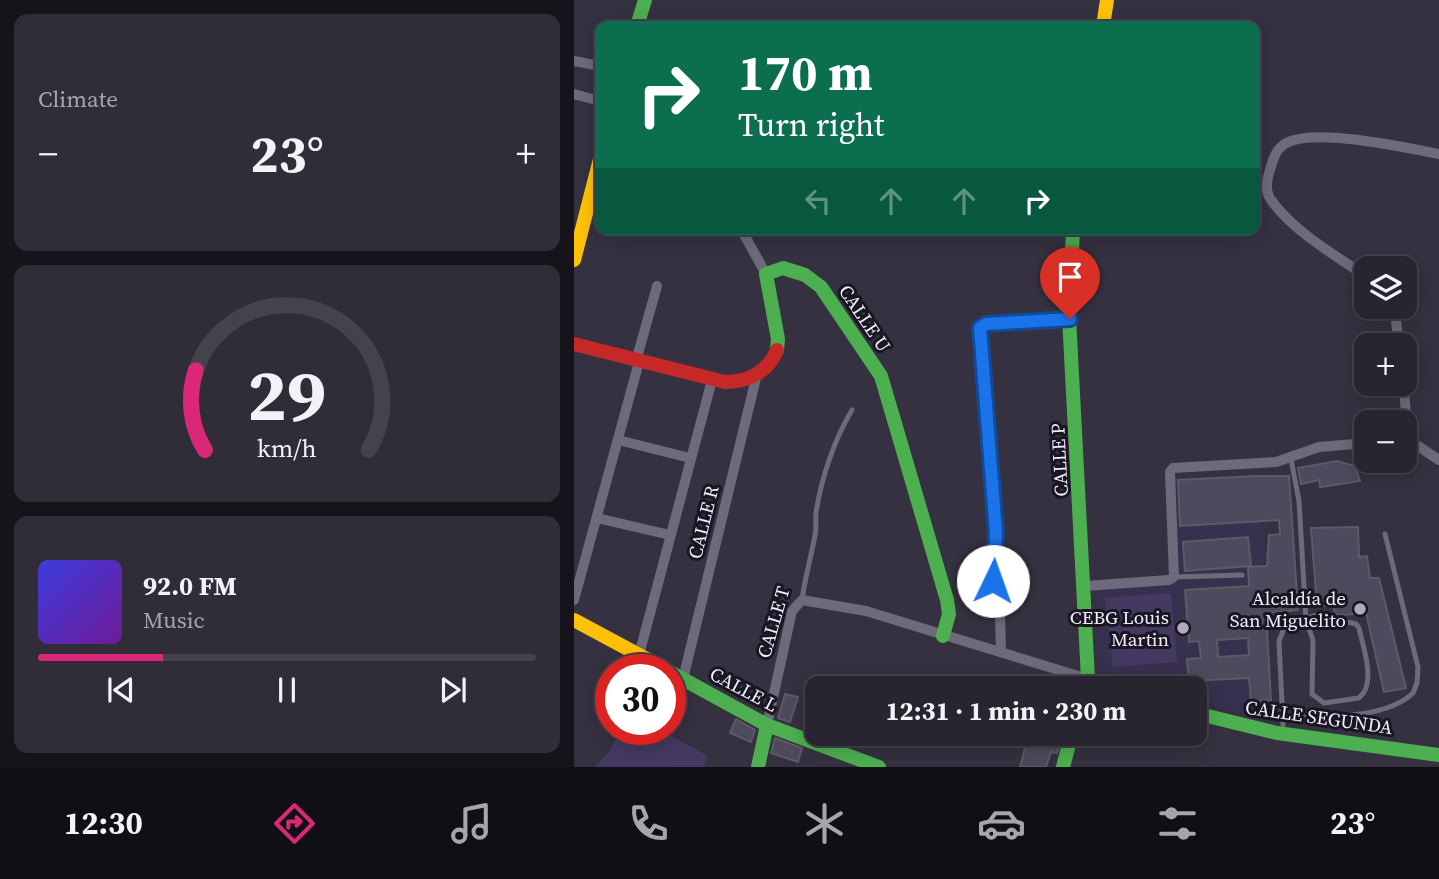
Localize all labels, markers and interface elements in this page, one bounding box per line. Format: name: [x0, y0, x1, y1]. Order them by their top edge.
text: 170 m: [738, 39, 873, 106]
icon: right: [623, 49, 714, 140]
text: Climate: [38, 83, 118, 115]
text: Turn right: [738, 103, 884, 147]
text: 23°: [250, 118, 324, 189]
text: −: [38, 128, 58, 180]
text: +: [516, 128, 536, 180]
icon: left: [799, 182, 837, 220]
icon: ahead: [872, 182, 910, 220]
icon: ahead: [945, 182, 983, 220]
icon: right: [1018, 182, 1056, 220]
pin: [1040, 247, 1100, 319]
map controls: [1354, 256, 1417, 473]
button: layers: [1354, 256, 1417, 319]
icon: arrive: [1051, 258, 1089, 296]
street label: CALLE U: [833, 279, 897, 357]
button: +: [1354, 333, 1417, 396]
text: 29: [248, 345, 326, 444]
button: −: [1354, 410, 1417, 473]
street label: CALLE P: [1044, 423, 1074, 497]
text: km/h: [257, 430, 317, 464]
street label: CALLE R: [681, 482, 725, 561]
position arrow: [956, 544, 1030, 618]
text: 92.0 FM: [143, 568, 237, 604]
street label: CALLE T: [750, 583, 796, 661]
place label: Alcaldía de San Miguelito: [1230, 585, 1346, 633]
marker: Alcaldía de San Miguelito: [1352, 601, 1368, 617]
text: Music: [143, 604, 205, 636]
place label: CEBG Louis Martin: [1070, 604, 1169, 652]
marker: CEBG Louis Martin: [1175, 620, 1191, 636]
speed limit sign: 30: [595, 654, 686, 745]
street label: CALLE L: [705, 660, 783, 718]
icon: previous: [102, 671, 140, 709]
icon: pause: [268, 671, 306, 709]
icon: next: [434, 671, 472, 709]
text: 12:31 · 1 min · 230 m: [886, 693, 1126, 729]
street label: CALLE SEGUNDA: [1244, 694, 1395, 740]
icon: directions: [270, 799, 319, 848]
icon: music: [447, 799, 496, 848]
icon: phone: [624, 799, 673, 848]
icon: climate: [800, 799, 849, 848]
icon: car: [977, 799, 1026, 848]
icon: filters: [1153, 799, 1202, 848]
text: 12:30: [64, 801, 143, 845]
text: 23°: [1330, 801, 1375, 845]

